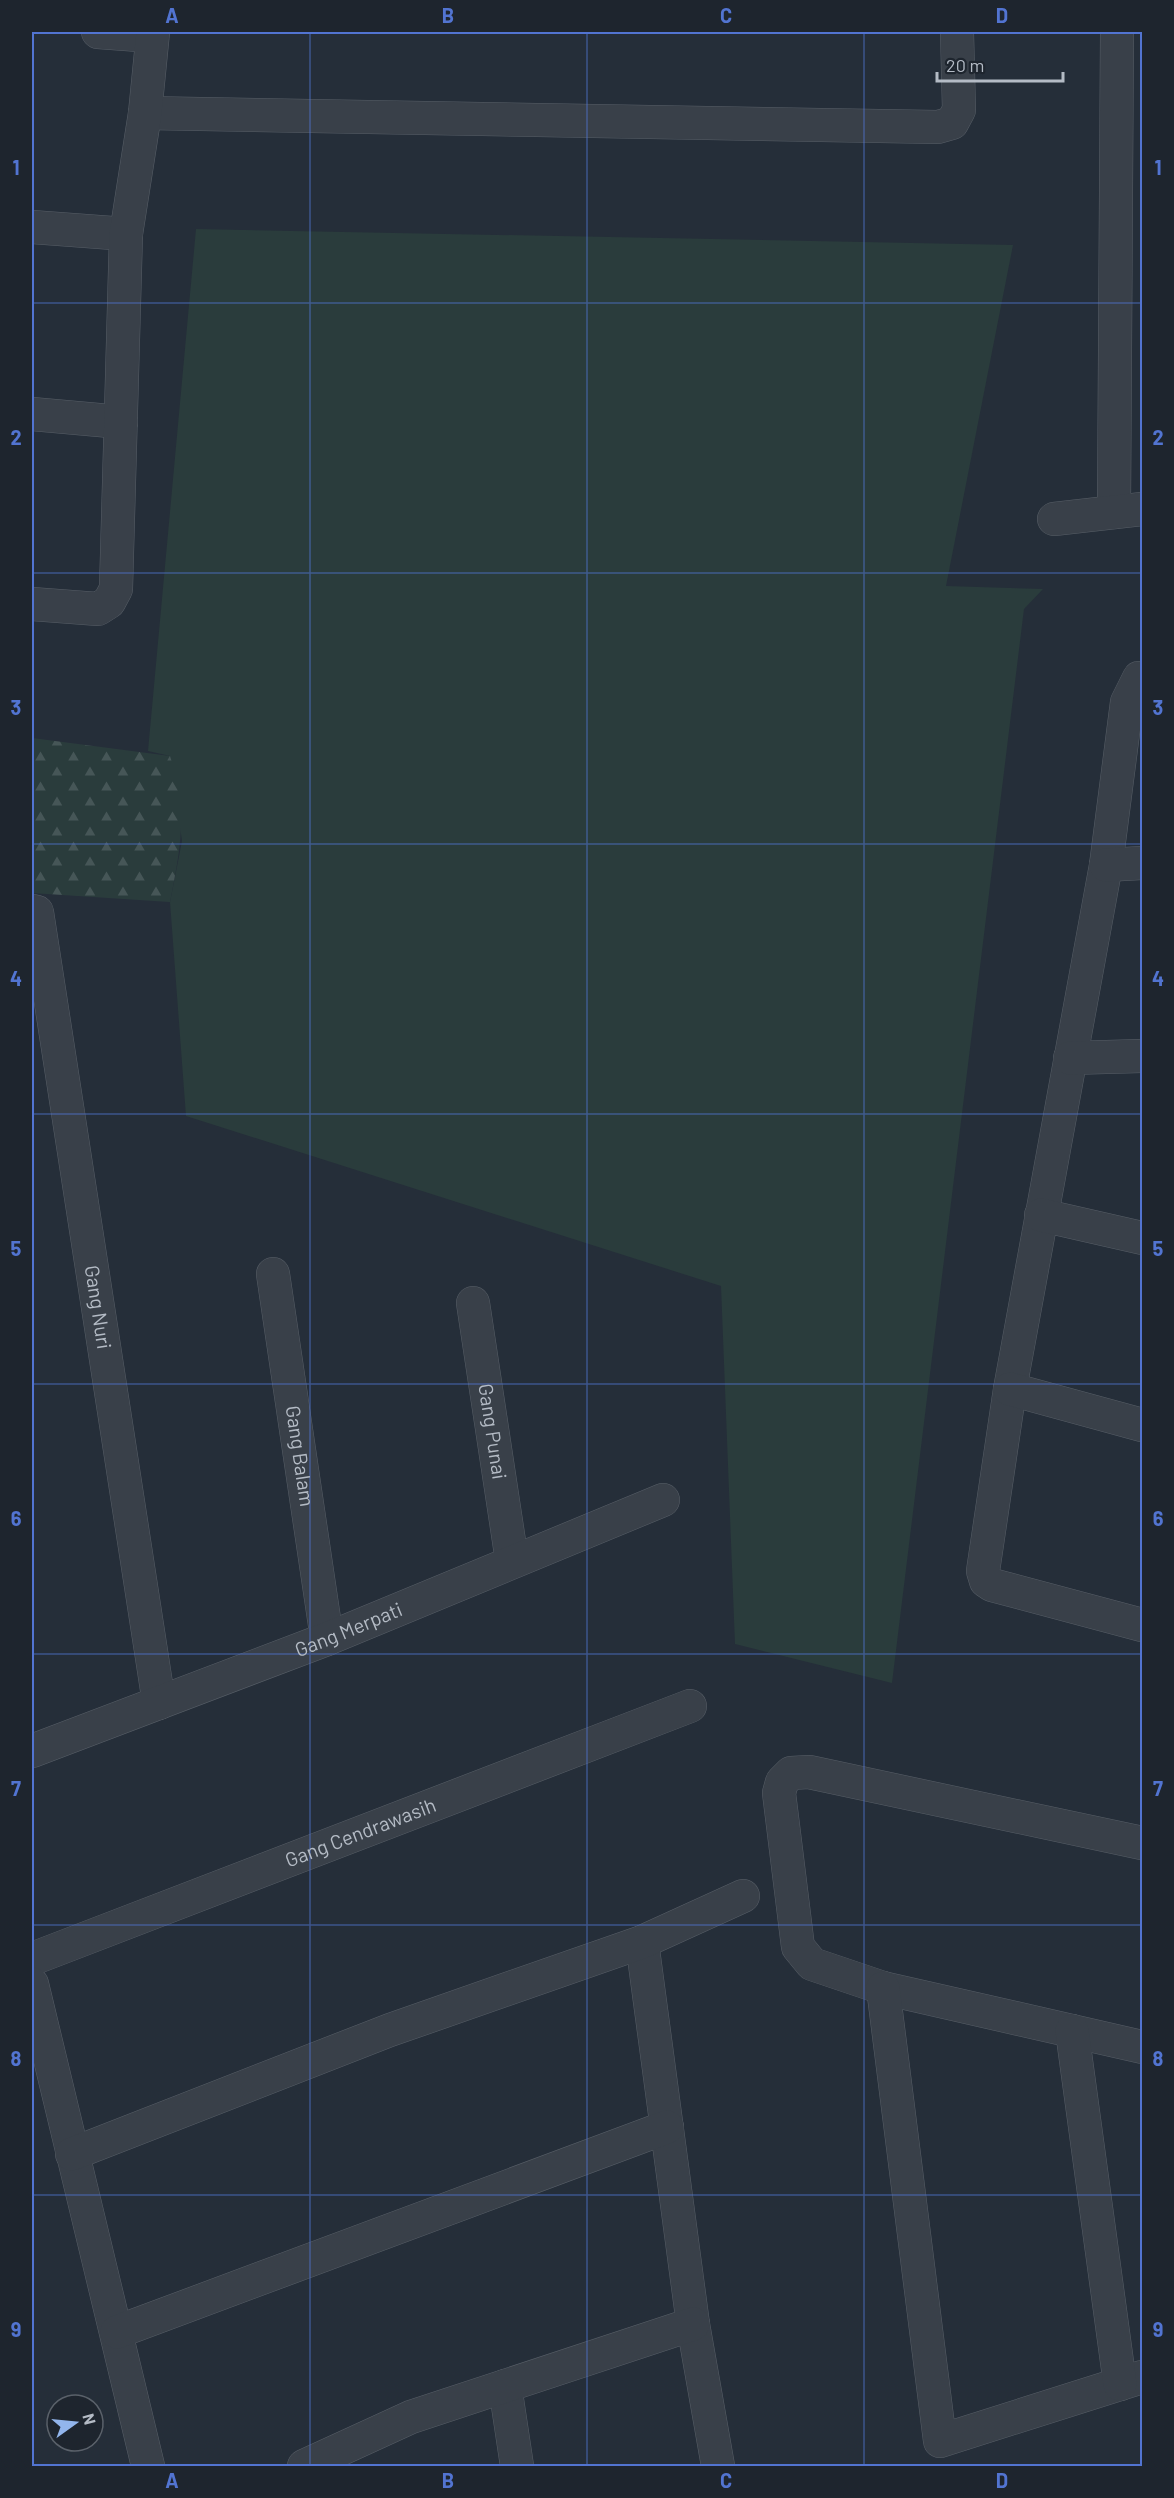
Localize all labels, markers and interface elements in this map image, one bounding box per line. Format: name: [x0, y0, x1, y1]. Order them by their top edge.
text: A: [165, 3, 179, 27]
text: B: [442, 3, 454, 27]
text: C: [720, 3, 732, 27]
text: D: [996, 3, 1008, 27]
scale bar: [937, 45, 1063, 83]
text: 20 m: [946, 54, 984, 76]
text: 1: [12, 155, 20, 179]
text: 1: [1154, 155, 1162, 179]
text: 2: [10, 425, 22, 449]
text: 2: [1152, 425, 1164, 449]
text: 3: [11, 695, 21, 719]
text: 3: [1153, 695, 1163, 719]
text: 4: [10, 966, 22, 990]
text: 4: [1152, 966, 1164, 990]
text: 5: [11, 1236, 22, 1260]
text: 5: [1153, 1236, 1164, 1260]
street label: Gang Nuri: [81, 1263, 117, 1351]
street label: Gang Punai: [474, 1382, 512, 1481]
street label: Gang Balam: [282, 1404, 320, 1508]
text: 6: [11, 1506, 22, 1530]
text: 6: [1153, 1506, 1164, 1530]
street label: Gang Merpati: [291, 1596, 405, 1661]
text: 7: [11, 1776, 21, 1800]
text: 7: [1153, 1776, 1163, 1800]
street label: Gang Cendrawasih: [281, 1792, 439, 1872]
text: 8: [11, 2046, 22, 2070]
text: 8: [1153, 2046, 1164, 2070]
text: 9: [11, 2317, 21, 2341]
text: 9: [1153, 2317, 1163, 2341]
north arrow: [45, 2393, 105, 2453]
text: N: [79, 2411, 101, 2427]
text: A: [165, 2468, 179, 2492]
text: B: [442, 2468, 454, 2492]
text: C: [720, 2468, 732, 2492]
text: D: [996, 2468, 1008, 2492]

